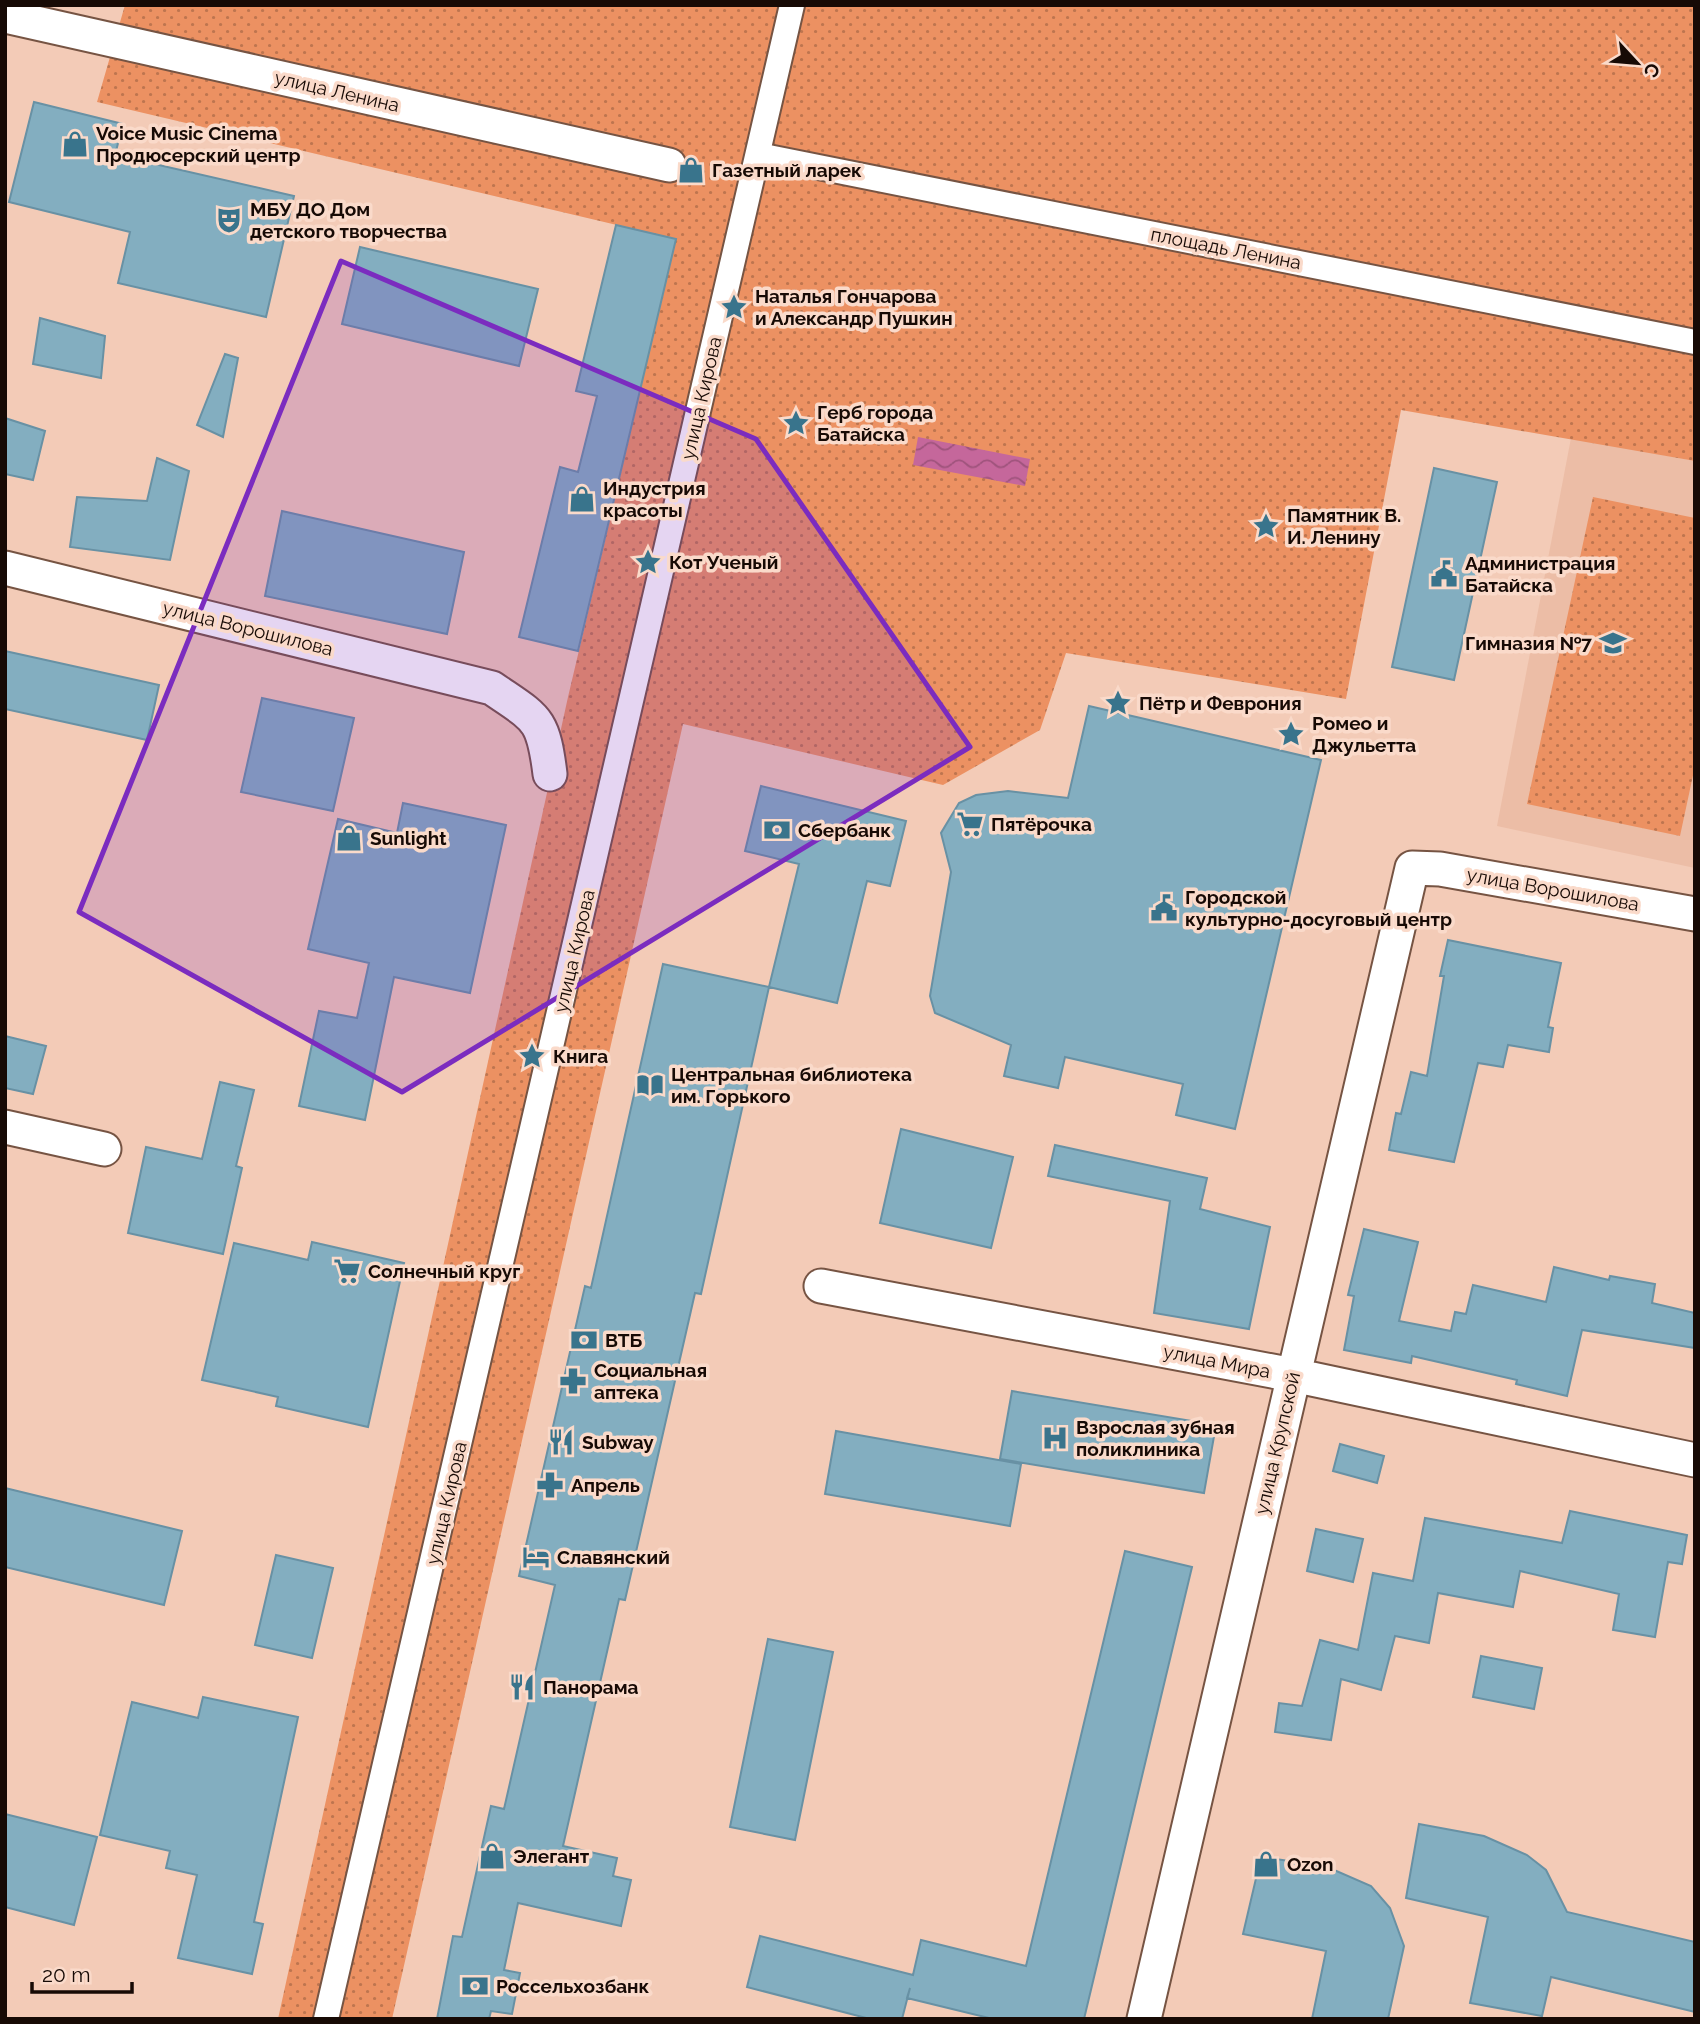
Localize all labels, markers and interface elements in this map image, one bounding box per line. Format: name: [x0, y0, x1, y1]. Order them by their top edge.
north arrow: [1602, 28, 1672, 98]
text: С: [1640, 60, 1665, 81]
street label: улица Ленина: [272, 66, 402, 116]
place label: Voice Music Cinema Продюсерский центр: [96, 122, 301, 166]
shop icon: Voice Music Cinema Продюсерский центр: [60, 129, 90, 159]
shop icon: Газетный ларек: [676, 155, 706, 185]
place label: Газетный ларек: [712, 159, 862, 181]
place label: МБУ ДО Дом детского творчества: [250, 198, 447, 242]
theatre icon: МБУ ДО Дом детского творчества: [214, 205, 244, 235]
street label: площадь Ленина: [1149, 223, 1303, 273]
place label: Наталья Гончарова и Александр Пушкин: [755, 285, 953, 329]
place icon: Наталья Гончарова и Александр Пушкин: [719, 292, 749, 322]
street label: улица Кирова: [676, 334, 726, 462]
place label: Герб города Батайска: [817, 401, 933, 445]
place icon: Герб города Батайска: [781, 408, 811, 438]
place label: Индустрия красоты: [603, 477, 706, 521]
shop icon: Индустрия красоты: [567, 484, 597, 514]
place label: Памятник В. И. Ленину: [1287, 504, 1401, 548]
place icon: Памятник В. И. Ленину: [1251, 511, 1281, 541]
place icon: Кот Ученый: [633, 547, 663, 577]
place label: Кот Ученый: [669, 551, 778, 573]
place label: Администрация Батайска: [1465, 552, 1615, 596]
public building icon: Администрация Батайска: [1429, 559, 1459, 589]
street label: улица Ворошилова: [161, 596, 335, 660]
school or university icon: Гимназия №7: [1598, 628, 1628, 658]
place label: Гимназия №7: [1465, 632, 1592, 654]
place icon: Пётр и Феврония: [1103, 688, 1133, 718]
place label: Пётр и Феврония: [1139, 692, 1302, 714]
place label: Ромео и Джульетта: [1312, 712, 1416, 756]
place icon: Ромео и Джульетта: [1276, 719, 1306, 749]
supermarket icon: Пятёрочка: [955, 809, 985, 839]
place label: Пятёрочка: [991, 813, 1092, 835]
bank icon: Сбербанк: [762, 815, 792, 845]
place label: Сбербанк: [798, 819, 891, 841]
shop icon: Sunlight: [334, 823, 364, 853]
place label: Sunlight: [370, 827, 447, 849]
street label: улица Ворошилова: [1465, 863, 1641, 915]
place label: Городской культурно-досуговый центр: [1185, 886, 1452, 930]
street label: улица Кирова: [549, 887, 599, 1015]
public building icon: Городской культурно-досуговый центр: [1149, 893, 1179, 923]
place icon: Книга: [517, 1041, 547, 1071]
place label: Книга: [553, 1045, 608, 1067]
place label: Центральная библиотека им. Горького: [671, 1063, 912, 1107]
library icon: Центральная библиотека им. Горького: [635, 1070, 665, 1100]
supermarket icon: Солнечный круг: [332, 1256, 362, 1286]
place label: Солнечный круг: [368, 1260, 520, 1282]
bank icon: ВТБ: [569, 1325, 599, 1355]
place label: ВТБ: [605, 1329, 643, 1351]
street label: улица Мира: [1162, 1340, 1272, 1382]
place label: Социальная аптека: [594, 1359, 707, 1403]
pharmacy icon: Социальная аптека: [558, 1366, 588, 1396]
street label: улица Крупской: [1250, 1370, 1304, 1516]
place label: Взрослая зубная поликлиника: [1076, 1416, 1235, 1460]
hospital icon: Взрослая зубная поликлиника: [1040, 1423, 1070, 1453]
restaurant icon: Subway: [546, 1427, 576, 1457]
place label: Subway: [582, 1431, 654, 1453]
street label: улица Кирова: [421, 1439, 471, 1567]
pharmacy icon: Апрель: [535, 1470, 565, 1500]
place label: Апрель: [571, 1474, 640, 1496]
hotel icon: Славянский: [521, 1542, 551, 1572]
place label: Славянский: [557, 1546, 670, 1568]
restaurant icon: Панорама: [507, 1672, 537, 1702]
place label: Панорама: [543, 1676, 639, 1698]
shop icon: Элегант: [477, 1841, 507, 1871]
place label: Элегант: [513, 1845, 590, 1867]
shop icon: Ozon: [1251, 1849, 1281, 1879]
place label: Ozon: [1287, 1853, 1334, 1875]
scale bar: [32, 1951, 131, 1995]
text: 20 m: [42, 1962, 90, 1987]
bank icon: Россельхозбанк: [460, 1971, 490, 2001]
place label: Россельхозбанк: [496, 1975, 650, 1997]

